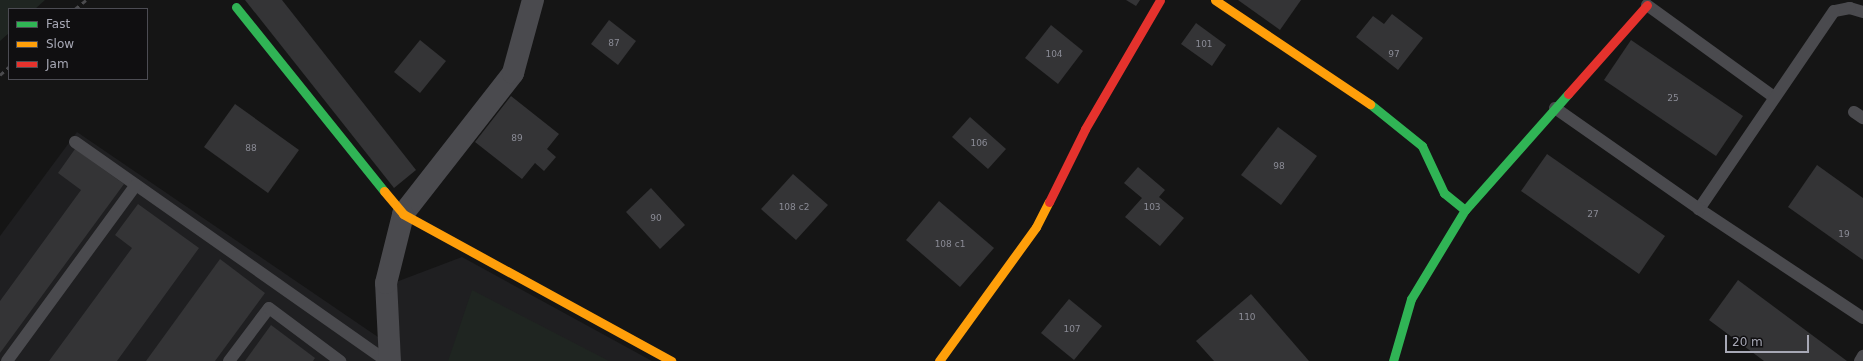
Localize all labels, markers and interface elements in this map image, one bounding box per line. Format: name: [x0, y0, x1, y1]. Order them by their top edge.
legend: [8, 8, 148, 80]
text: Fast: [46, 17, 70, 31]
text: Slow: [46, 37, 74, 51]
house number: 87: [608, 38, 620, 48]
house number: 101: [1195, 39, 1213, 49]
house number: 104: [1045, 49, 1063, 59]
house number: 97: [1388, 49, 1400, 59]
text: Jam: [46, 57, 69, 71]
house number: 25: [1667, 93, 1679, 103]
house number: 89: [511, 133, 523, 143]
house number: 106: [970, 138, 988, 148]
house number: 88: [245, 143, 257, 153]
house number: 98: [1273, 161, 1285, 171]
house number: 108 с2: [779, 202, 809, 212]
house number: 103: [1143, 202, 1161, 212]
house number: 27: [1587, 209, 1599, 219]
house number: 90: [650, 213, 662, 223]
house number: 19: [1838, 229, 1850, 239]
house number: 108 с1: [935, 239, 965, 249]
house number: 110: [1238, 312, 1256, 322]
house number: 107: [1063, 324, 1081, 334]
scale bar: [1727, 327, 1811, 353]
text: 20 m: [1732, 335, 1763, 349]

